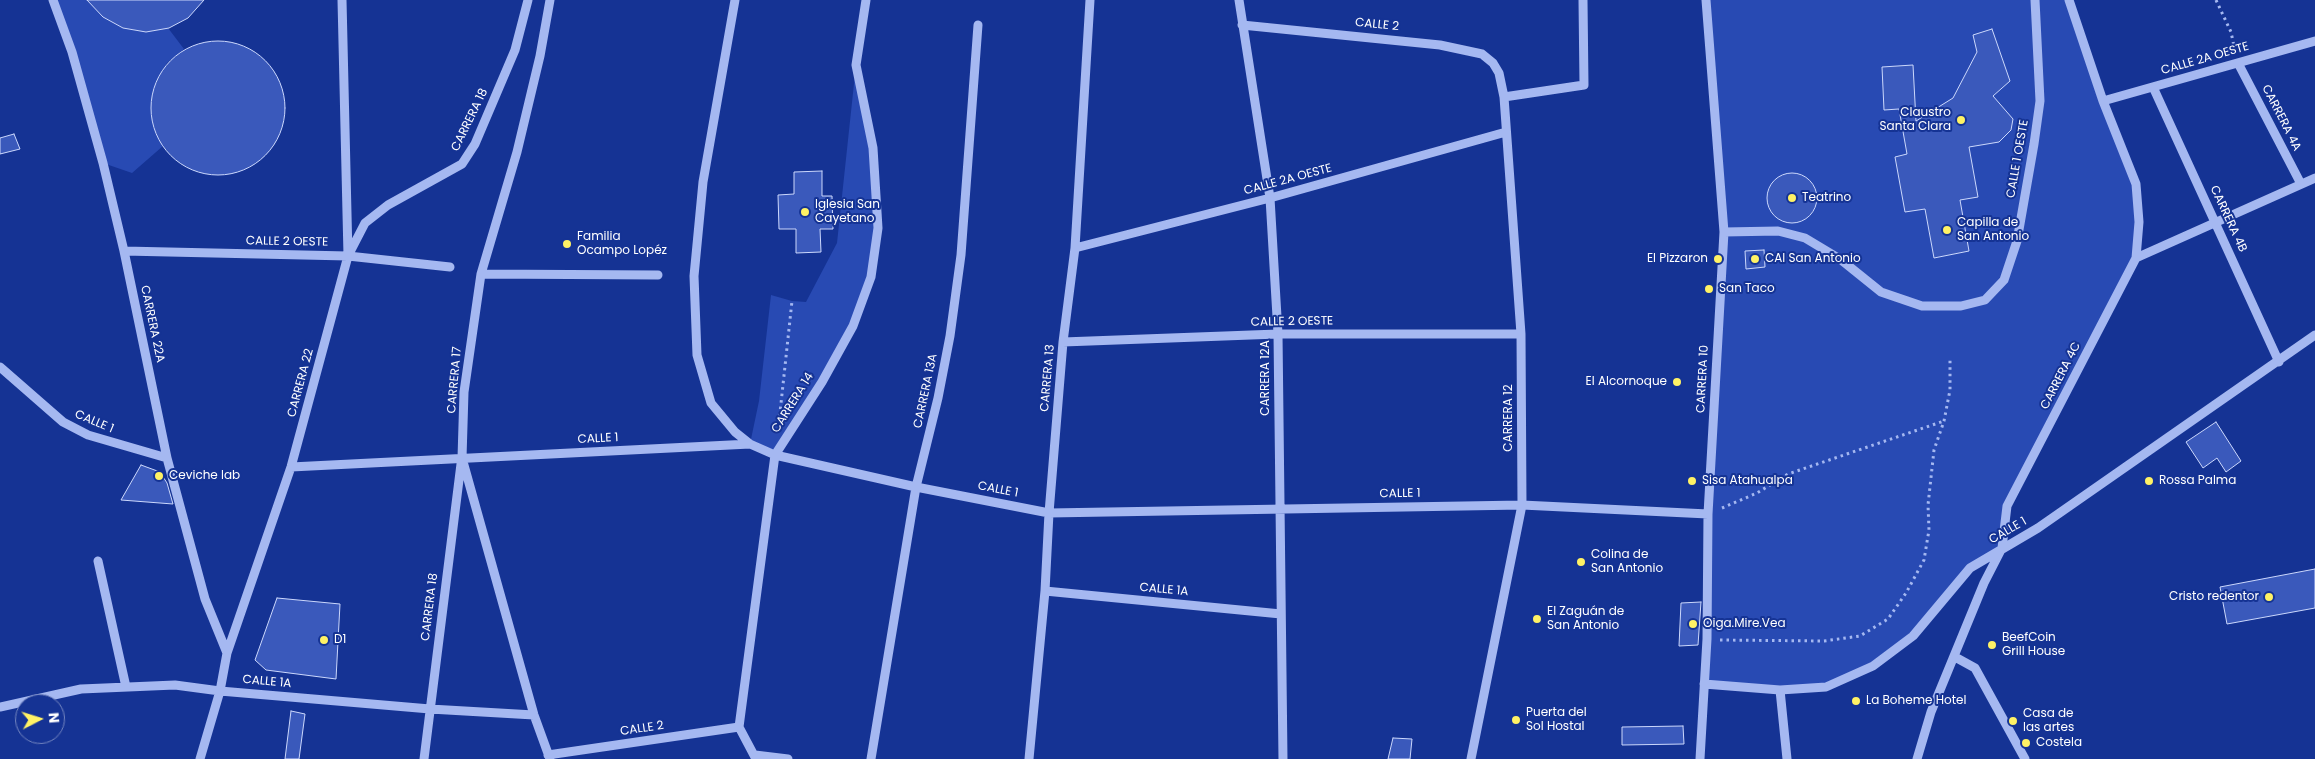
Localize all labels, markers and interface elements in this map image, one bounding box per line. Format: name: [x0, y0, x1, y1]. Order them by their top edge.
street label: CALLE 2: [1354, 16, 1400, 34]
street label: CALLE 2A OESTE: [2159, 40, 2251, 78]
street label: CARRERA 4A: [2258, 83, 2304, 153]
street label: CARRERA 18: [449, 86, 491, 154]
place label: Claustro Santa Clara: [1880, 106, 1951, 134]
marker: Claustro Santa Clara: [1955, 114, 1967, 126]
street label: CALLE 1 OESTE: [2004, 119, 2032, 199]
street label: CALLE 2A OESTE: [1242, 161, 1334, 199]
street label: CARRERA 4B: [2206, 184, 2250, 254]
place label: Teatrino: [1802, 191, 1851, 205]
marker: Teatrino: [1786, 192, 1798, 204]
place label: Iglesia San Cayetano: [815, 198, 880, 226]
marker: Iglesia San Cayetano: [799, 206, 811, 218]
place label: Capilla de San Antonio: [1957, 216, 2029, 244]
marker: Capilla de San Antonio: [1941, 224, 1953, 236]
place label: Familia Ocampo Lopéz: [577, 230, 667, 258]
street label: CALLE 2 OESTE: [246, 234, 328, 250]
marker: Familia Ocampo Lopéz: [561, 238, 573, 250]
place label: El Pizzaron: [1647, 252, 1708, 266]
place label: CAI San Antonio: [1765, 252, 1861, 266]
marker: El Pizzaron: [1712, 253, 1724, 265]
marker: CAI San Antonio: [1749, 253, 1761, 265]
place label: San Taco: [1719, 282, 1775, 296]
marker: San Taco: [1703, 283, 1715, 295]
street label: CARRERA 22A: [137, 284, 167, 364]
street label: CALLE 2 OESTE: [1251, 314, 1333, 330]
street label: CARRERA 12A: [1259, 340, 1273, 416]
street label: CARRERA 4C: [2038, 340, 2084, 412]
street label: CARRERA 13: [1038, 344, 1058, 412]
street label: CARRERA 10: [1694, 345, 1712, 413]
street label: CARRERA 17: [445, 346, 465, 414]
street label: CARRERA 22: [285, 347, 317, 419]
street label: CARRERA 13A: [911, 352, 941, 430]
street label: CARRERA 14: [769, 370, 817, 436]
place label: El Alcornoque: [1586, 375, 1667, 389]
marker: El Alcornoque: [1671, 376, 1683, 388]
street label: CARRERA 12: [1502, 384, 1516, 452]
street label: CALLE 1: [72, 407, 116, 437]
street label: CALLE 1: [577, 431, 619, 447]
place label: Ceviche lab: [169, 469, 240, 483]
marker: Ceviche lab: [153, 470, 165, 482]
place label: Sisa Atahualpa: [1702, 474, 1793, 488]
place label: Rossa Palma: [2159, 474, 2236, 488]
marker: Sisa Atahualpa: [1686, 475, 1698, 487]
marker: Rossa Palma: [2143, 475, 2155, 487]
street label: CALLE 1: [977, 479, 1019, 501]
street label: CALLE 1: [1379, 486, 1421, 502]
street label: CALLE 1: [1987, 515, 2029, 547]
place label: Colina de San Antonio: [1591, 548, 1663, 576]
marker: Colina de San Antonio: [1575, 556, 1587, 568]
street label: CARRERA 18: [419, 572, 441, 642]
street label: CALLE 1A: [1139, 581, 1189, 599]
place label: Cristo redentor: [2169, 590, 2259, 604]
marker: Cristo redentor: [2263, 591, 2275, 603]
place label: El Zaguán de San Antonio: [1547, 605, 1624, 633]
marker: El Zaguán de San Antonio: [1531, 613, 1543, 625]
place label: Oiga.Mire.Vea: [1703, 617, 1786, 631]
marker: Oiga.Mire.Vea: [1687, 618, 1699, 630]
place label: BeefCoin Grill House: [2002, 631, 2065, 659]
place label: D1: [334, 633, 346, 647]
marker: D1: [318, 634, 330, 646]
marker: BeefCoin Grill House: [1986, 639, 1998, 651]
street label: CALLE 1A: [242, 673, 292, 691]
north arrow: [15, 694, 65, 744]
place label: La Boheme Hotel: [1866, 694, 1966, 708]
marker: La Boheme Hotel: [1850, 695, 1862, 707]
place label: Puerta del Sol Hostal: [1526, 706, 1587, 734]
place label: Casa de las artes: [2023, 707, 2074, 735]
text: N: [44, 712, 64, 724]
marker: Puerta del Sol Hostal: [1510, 714, 1522, 726]
marker: Casa de las artes: [2007, 715, 2019, 727]
street label: CALLE 2: [619, 719, 665, 739]
place label: Costela: [2036, 736, 2082, 750]
marker: Costela: [2020, 737, 2032, 749]

